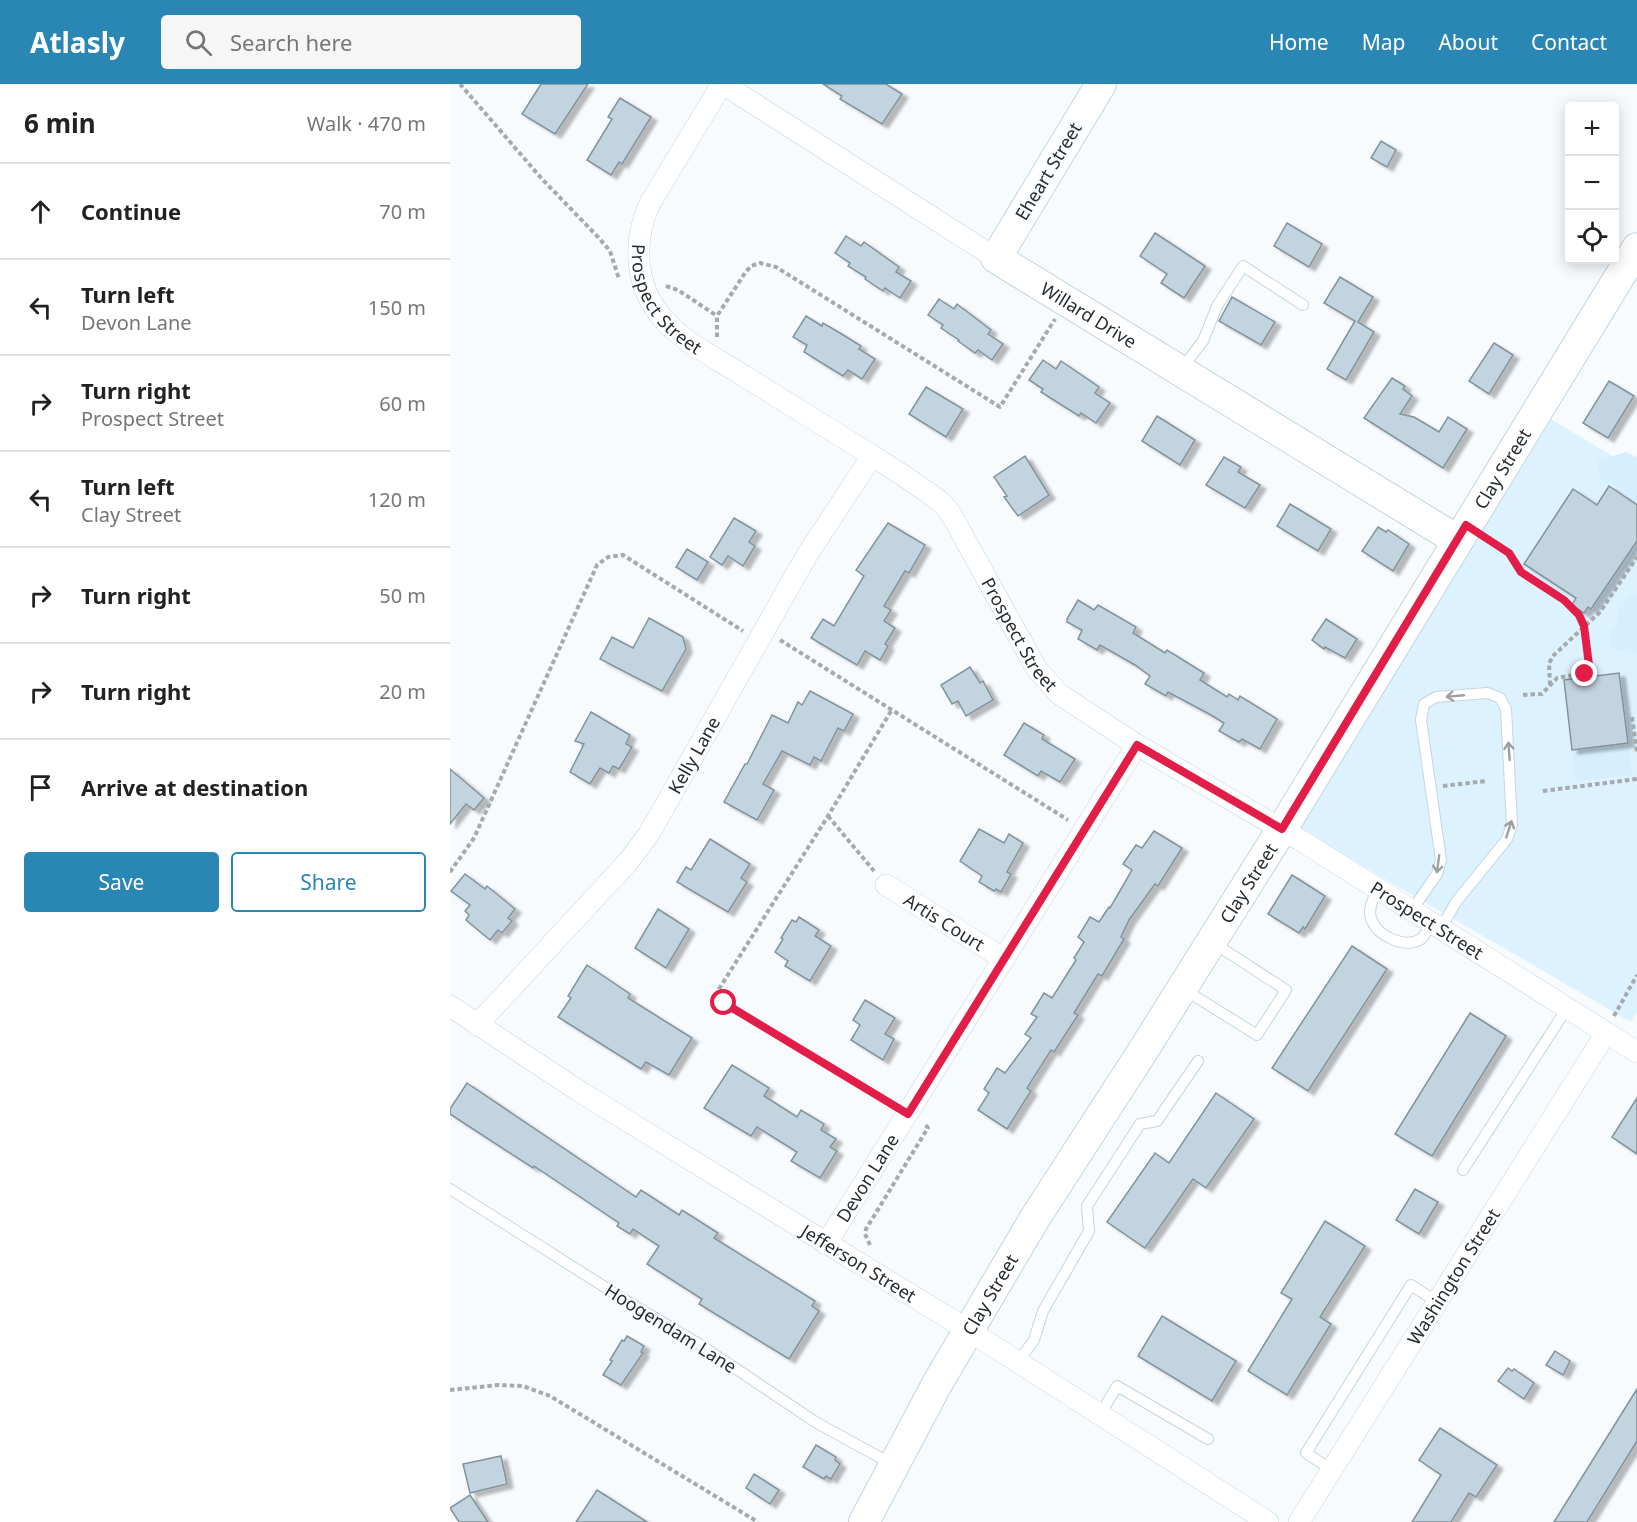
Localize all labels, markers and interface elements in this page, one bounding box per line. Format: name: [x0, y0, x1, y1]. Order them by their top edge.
search box: [161, 15, 581, 69]
text: Atlasly: [30, 23, 125, 61]
icon: search: [182, 26, 215, 59]
text: Search here: [230, 27, 352, 57]
text: Home: [1269, 28, 1329, 56]
text: Map: [1362, 28, 1405, 56]
text: About: [1438, 28, 1498, 56]
text: Contact: [1531, 28, 1607, 56]
map controls: [1565, 102, 1619, 264]
button: +: [1565, 102, 1619, 156]
text: 6 min: [24, 105, 96, 141]
text: Walk · 470 m: [307, 110, 426, 137]
street label: Eheart Street: [1009, 117, 1087, 224]
button: −: [1565, 156, 1619, 210]
icon: ahead: [24, 195, 57, 228]
text: Continue: [81, 196, 181, 226]
text: 70 m: [379, 198, 426, 225]
button: locate: [1565, 210, 1619, 264]
street label: Prospect Street: [627, 243, 707, 360]
street label: Willard Drive: [1036, 276, 1141, 353]
text: Turn left: [81, 279, 175, 309]
icon: left: [24, 291, 57, 324]
text: 150 m: [368, 294, 426, 321]
text: Devon Lane: [81, 309, 192, 336]
text: Turn right: [81, 375, 191, 405]
icon: right: [24, 387, 57, 420]
text: 60 m: [379, 390, 426, 417]
text: Prospect Street: [81, 405, 224, 432]
street label: Clay Street: [1468, 423, 1536, 513]
text: Turn left: [81, 471, 175, 501]
icon: left: [24, 483, 57, 516]
text: 120 m: [368, 486, 426, 513]
text: Clay Street: [81, 501, 181, 528]
street label: Prospect Street: [976, 573, 1063, 697]
icon: right: [24, 579, 57, 612]
text: Turn right: [81, 580, 191, 610]
text: 50 m: [379, 582, 426, 609]
route end: [1571, 660, 1597, 686]
icon: right: [24, 675, 57, 708]
text: Turn right: [81, 676, 191, 706]
text: 20 m: [379, 678, 426, 705]
one-way arrow: [1446, 691, 1465, 702]
street label: Kelly Lane: [662, 712, 725, 798]
one-way arrow: [1503, 742, 1514, 762]
icon: arrive: [24, 771, 57, 804]
text: Arrive at destination: [81, 772, 308, 802]
one-way arrow: [1504, 820, 1515, 839]
street label: Clay Street: [1214, 838, 1283, 928]
button: Save: [24, 852, 219, 912]
button: Share: [231, 852, 426, 912]
one-way arrow: [1433, 854, 1444, 874]
street label: Prospect Street: [1366, 876, 1488, 965]
street label: Artis Court: [900, 887, 990, 956]
route start: [710, 989, 736, 1015]
street label: Devon Lane: [831, 1129, 904, 1226]
street label: Washington Street: [1401, 1203, 1505, 1349]
street label: Jefferson Street: [795, 1218, 921, 1308]
street label: Clay Street: [957, 1249, 1023, 1340]
street label: Hoogendam Lane: [601, 1278, 741, 1378]

